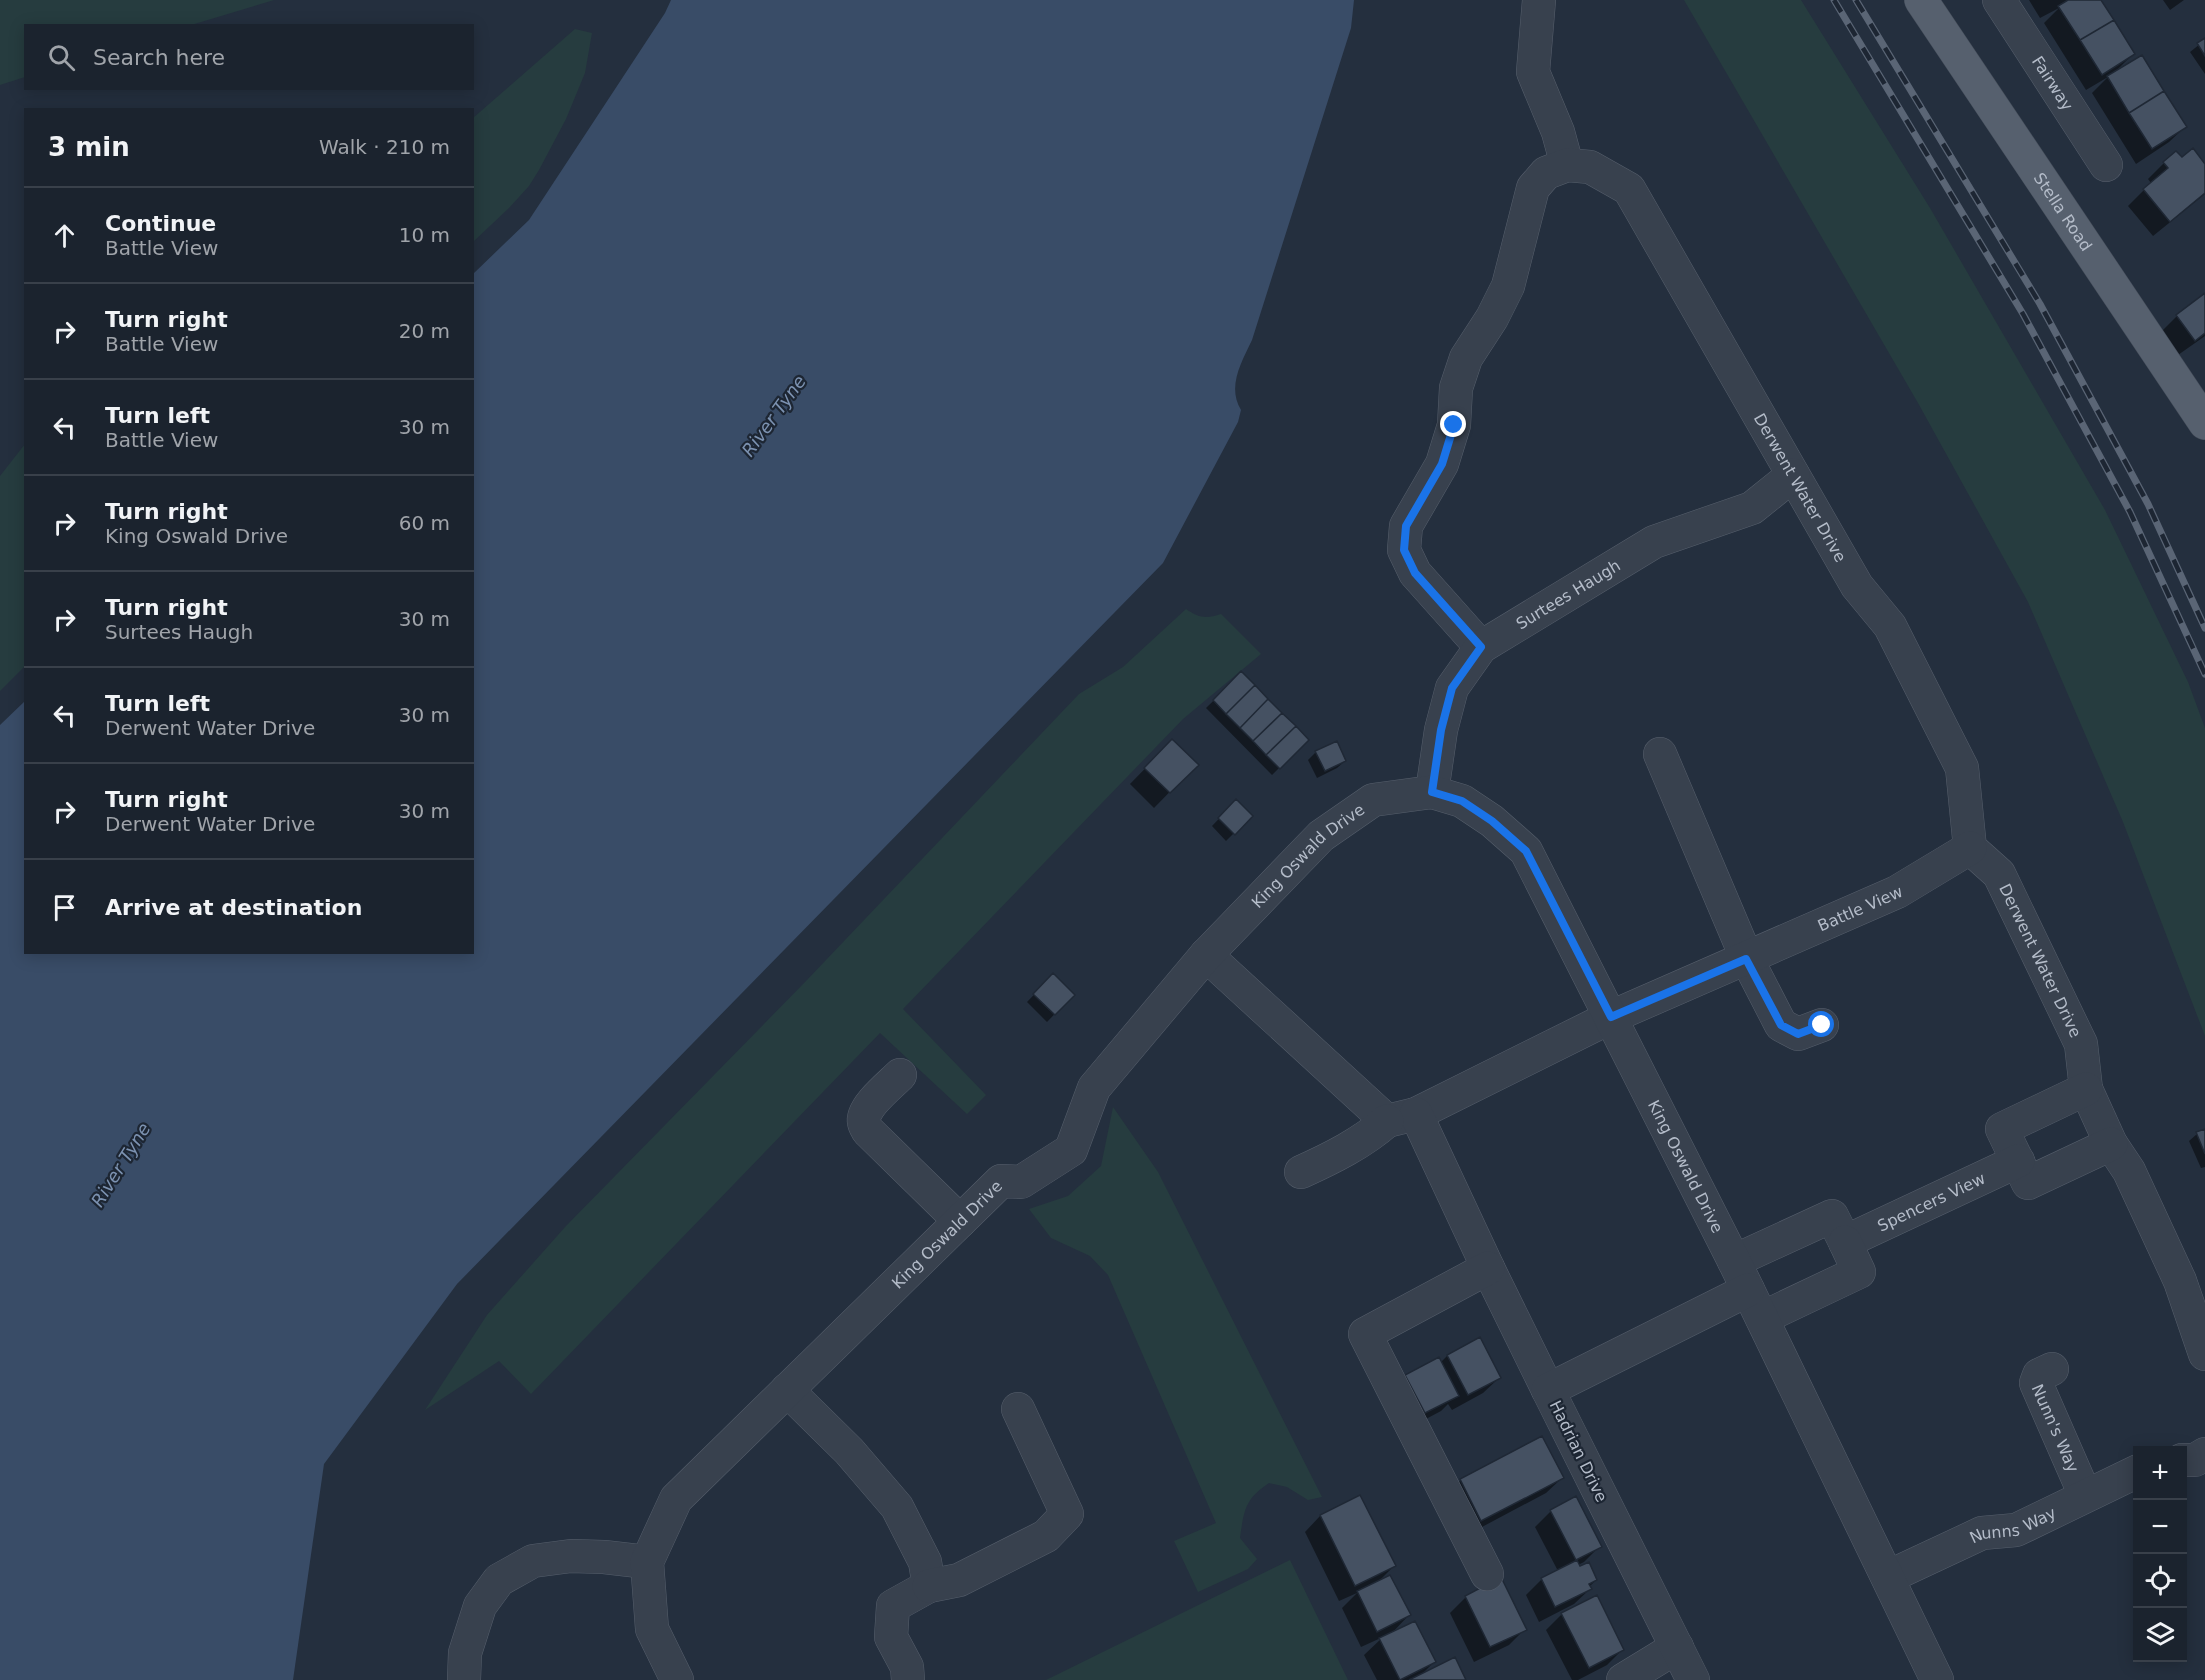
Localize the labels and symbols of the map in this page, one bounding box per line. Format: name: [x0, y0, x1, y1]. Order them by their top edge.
street label: Fairway: [2028, 53, 2077, 114]
street label: Stella Road: [2030, 169, 2096, 255]
water label: River Tyne: [737, 371, 810, 460]
street label: Derwent Water Drive: [1750, 410, 1850, 565]
route end: [1440, 411, 1466, 437]
street label: Surtees Haugh: [1513, 556, 1624, 634]
street label: King Oswald Drive: [1248, 800, 1368, 912]
street label: Derwent Water Drive: [1995, 881, 2085, 1041]
street label: Battle View: [1815, 882, 1906, 935]
route start: [1808, 1011, 1834, 1037]
street label: King Oswald Drive: [1644, 1097, 1727, 1236]
water label: River Tyne: [87, 1119, 155, 1211]
street label: Spencers View: [1874, 1169, 1988, 1236]
street label: King Oswald Drive: [888, 1176, 1006, 1293]
street label: Nunn's Way: [2028, 1381, 2083, 1475]
street label: Hadrian Drive: [1546, 1397, 1611, 1505]
street label: Nunns Way: [1967, 1503, 2059, 1547]

